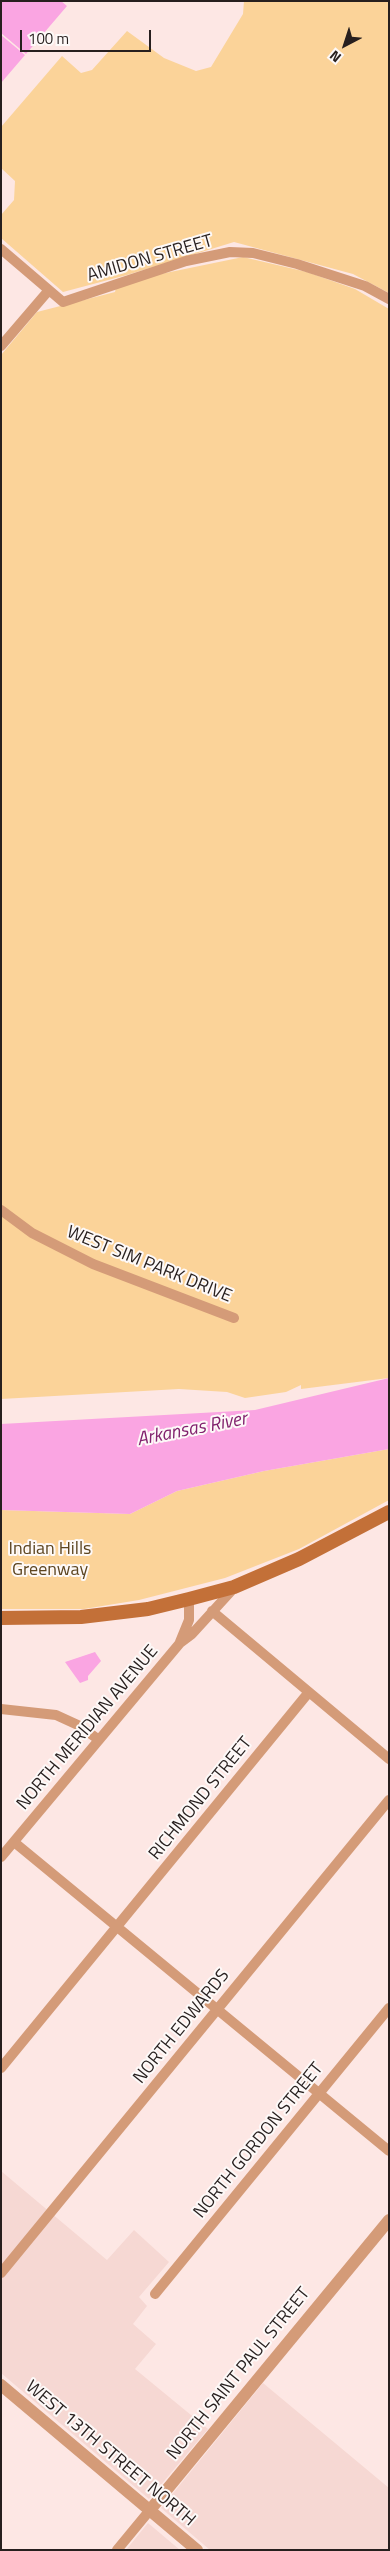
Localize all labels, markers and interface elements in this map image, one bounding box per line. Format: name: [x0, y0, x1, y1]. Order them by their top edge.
scale bar: [22, 20, 154, 52]
north arrow: [320, 20, 370, 70]
text: 100 m: [28, 27, 69, 50]
text: N: [325, 46, 346, 68]
street label: AMIDON STREET: [85, 231, 215, 287]
street label: WEST SIM PARK DRIVE: [63, 1222, 235, 1308]
water label: Arkansas River: [135, 1408, 249, 1452]
park label: Indian Hills Greenway: [9, 1539, 91, 1582]
street label: NORTH MERIDIAN AVENUE: [13, 1641, 163, 1815]
street label: RICHMOND STREET: [145, 1733, 257, 1865]
street label: NORTH EDWARDS: [129, 1966, 235, 2088]
street label: NORTH GORDON STREET: [190, 2059, 328, 2223]
street label: NORTH SAINT PAUL STREET: [163, 2283, 315, 2465]
street label: WEST 13TH STREET NORTH: [21, 2377, 199, 2531]

